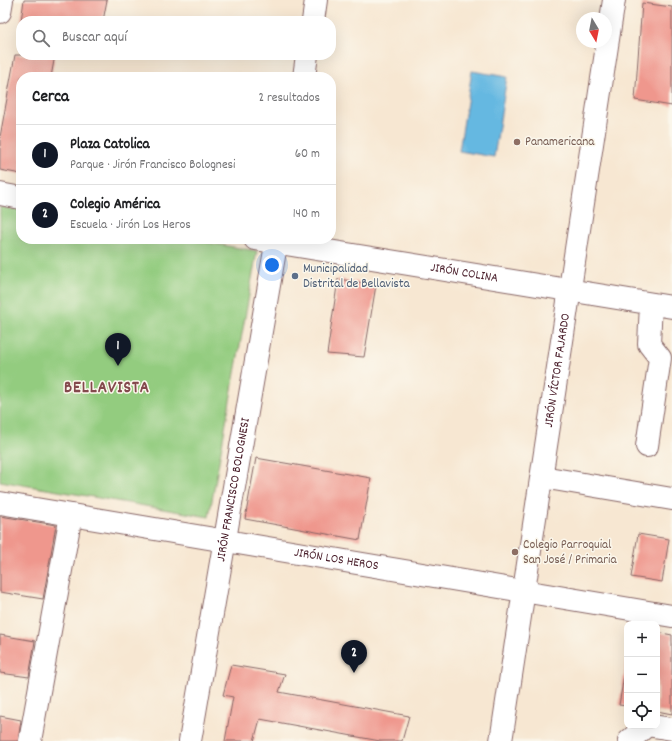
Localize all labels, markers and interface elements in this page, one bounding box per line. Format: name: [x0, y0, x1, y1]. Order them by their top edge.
north arrow: [576, 12, 612, 48]
search box: [16, 16, 336, 60]
icon: search: [30, 27, 52, 49]
text: Buscar aquí: [62, 27, 127, 49]
text: Cerca: [32, 86, 69, 110]
text: 2 resultados: [258, 89, 320, 108]
place label: Panamericana: [525, 133, 595, 152]
text: Plaza Catolica: [70, 134, 150, 156]
marker: Panamericana: [512, 137, 522, 147]
text: 1: [44, 145, 46, 164]
text: 60 m: [295, 145, 320, 164]
text: Parque · Jirón Francisco Bolognesi: [70, 156, 235, 175]
text: Colegio América: [70, 194, 160, 216]
text: 2: [42, 205, 48, 224]
text: 140 m: [293, 205, 320, 224]
text: Escuela · Jirón Los Heros: [70, 216, 191, 235]
your location: [262, 255, 282, 275]
street label: JIRÓN COLINA: [429, 258, 500, 288]
place label: Municipalidad Distrital de Bellavista: [303, 260, 411, 294]
marker: Municipalidad Distrital de Bellavista: [290, 271, 300, 281]
street label: JIRÓN VÍCTOR FAJARDO: [539, 312, 576, 429]
pin: 1: [105, 333, 131, 366]
district label: BELLAVISTA: [64, 377, 150, 401]
street label: JIRÓN FRANCISCO BOLOGNESI: [212, 416, 255, 563]
place label: Colegio Parroquial San José / Primaria: [523, 536, 617, 570]
street label: JIRÓN LOS HEROS: [293, 543, 380, 576]
marker: Colegio Parroquial San José / Primaria: [510, 547, 520, 557]
map controls: [624, 621, 660, 729]
button: +: [624, 621, 660, 657]
pin: 2: [341, 640, 367, 673]
button: −: [624, 657, 660, 693]
button: locate: [624, 693, 660, 729]

